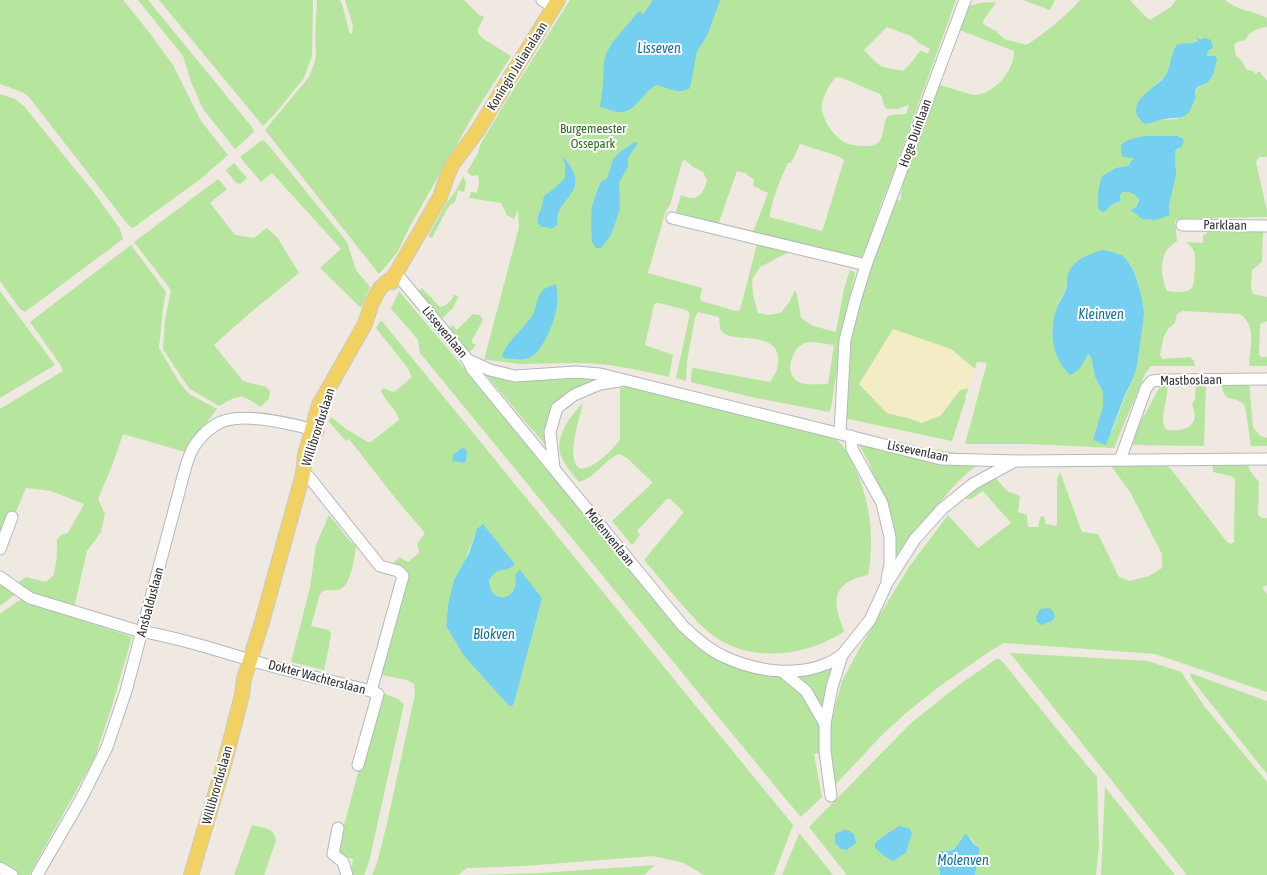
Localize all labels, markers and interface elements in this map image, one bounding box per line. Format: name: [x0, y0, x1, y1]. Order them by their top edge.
street label: Koningin Julianalaan: [484, 19, 550, 113]
water label: Lisseven: [637, 40, 681, 56]
street label: Hoge Duinlaan: [896, 97, 934, 169]
park label: Burgemeester Ossepark: [560, 121, 626, 151]
street label: Parklaan: [1203, 217, 1247, 233]
street label: Lissevenlaan: [419, 303, 471, 361]
water label: Kleinven: [1078, 306, 1124, 322]
street label: Mastboslaan: [1160, 372, 1222, 388]
street label: Willibrorduslaan: [298, 386, 338, 468]
street label: Lissevenlaan: [886, 437, 950, 465]
street label: Molenvenlaan: [582, 505, 638, 569]
street label: Ansbalduslaan: [133, 565, 167, 639]
water label: Blokven: [473, 626, 515, 642]
street label: Dokter Wachterslaan: [267, 657, 367, 697]
street label: Willibrorduslaan: [199, 744, 235, 826]
water label: Molenven: [937, 852, 989, 868]

